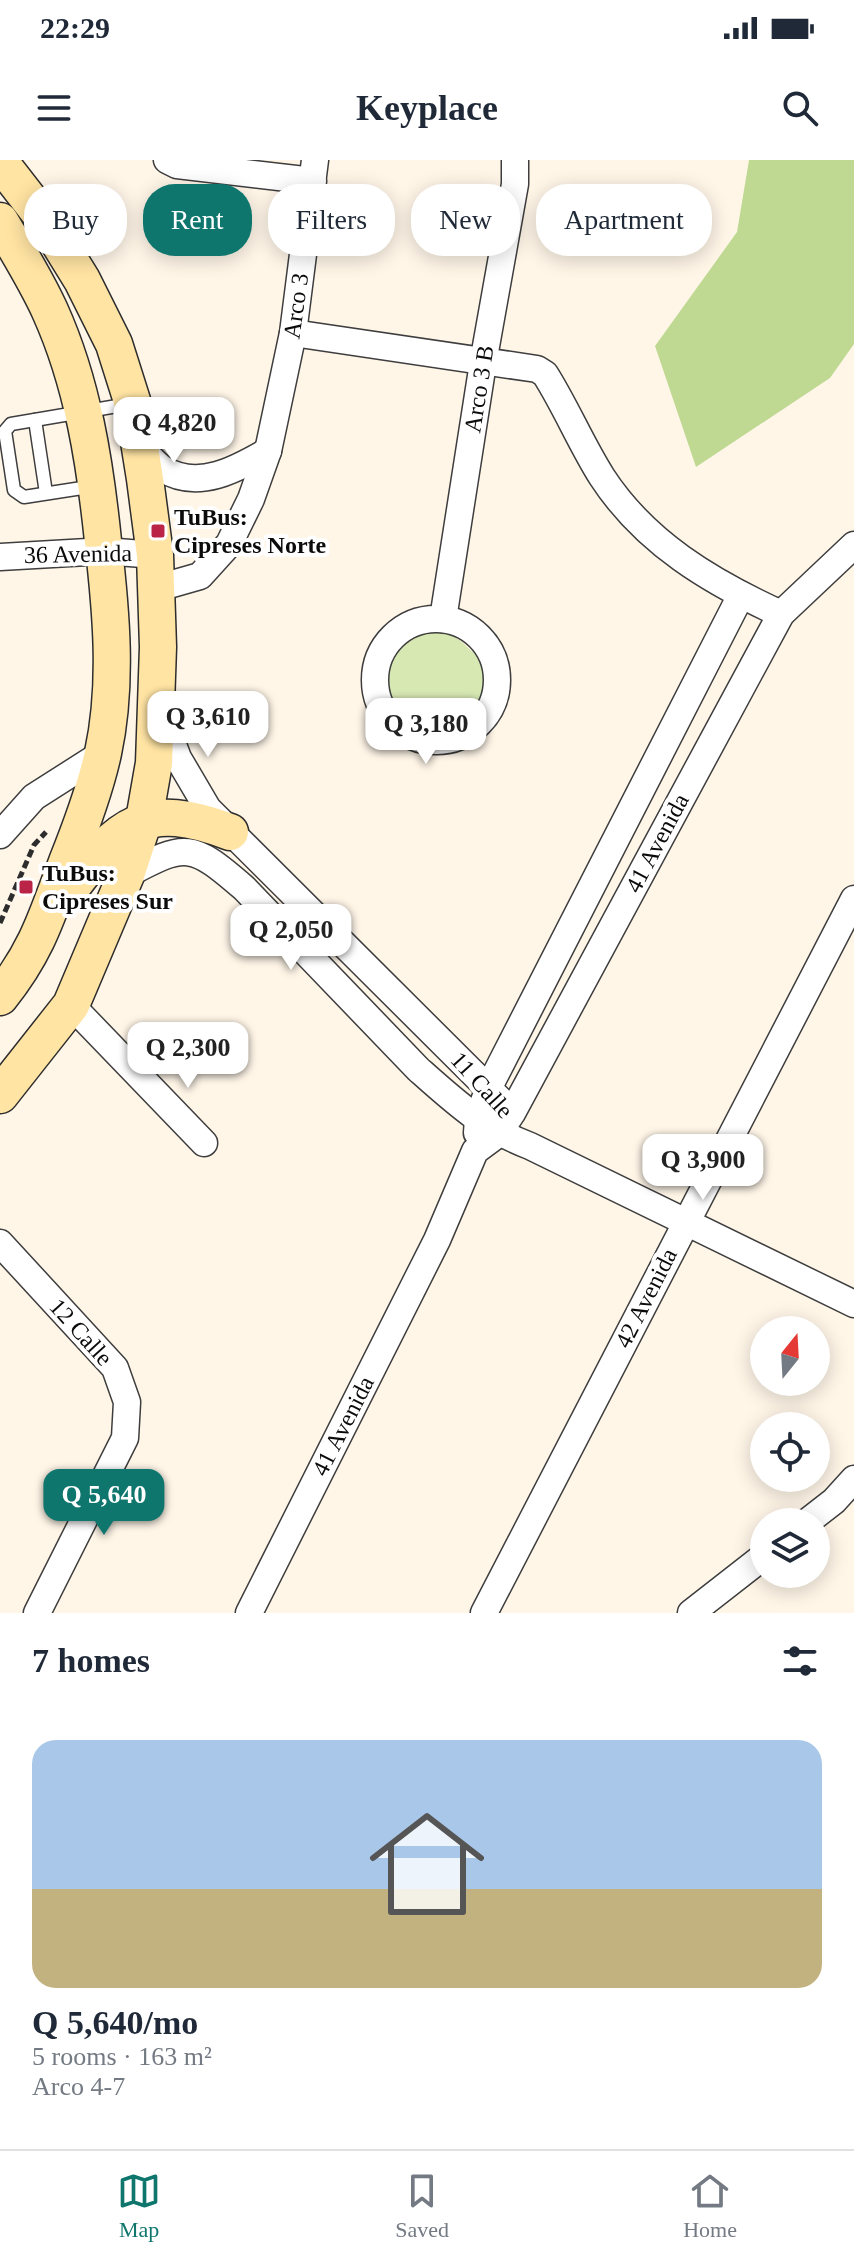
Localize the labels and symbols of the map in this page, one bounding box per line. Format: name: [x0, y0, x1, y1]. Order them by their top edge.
street label: Arco 3: [279, 272, 313, 340]
street label: Arco 3 B: [459, 344, 499, 434]
pin: Q 4,820: [100, 397, 248, 465]
place label: TuBus: Cipreses Norte: [174, 504, 327, 558]
marker: TuBus: Cipreses Norte: [149, 522, 167, 540]
street label: 36 Avenida: [24, 540, 133, 568]
pin: Q 3,610: [134, 691, 282, 759]
pin: Q 3,180: [352, 698, 500, 766]
street label: 41 Avenida: [620, 789, 694, 897]
place label: TuBus: Cipreses Sur: [42, 860, 173, 914]
marker: TuBus: Cipreses Sur: [17, 878, 35, 896]
pin: Q 2,050: [217, 904, 365, 972]
pin: Q 2,300: [114, 1022, 262, 1090]
street label: 11 Calle: [446, 1047, 518, 1123]
pin: Q 3,900: [629, 1134, 777, 1202]
street label: 42 Avenida: [610, 1244, 682, 1352]
street label: 12 Calle: [44, 1293, 118, 1371]
north arrow: [750, 1316, 830, 1396]
street label: 41 Avenida: [307, 1372, 379, 1480]
pin: Q 5,640: [30, 1469, 178, 1537]

